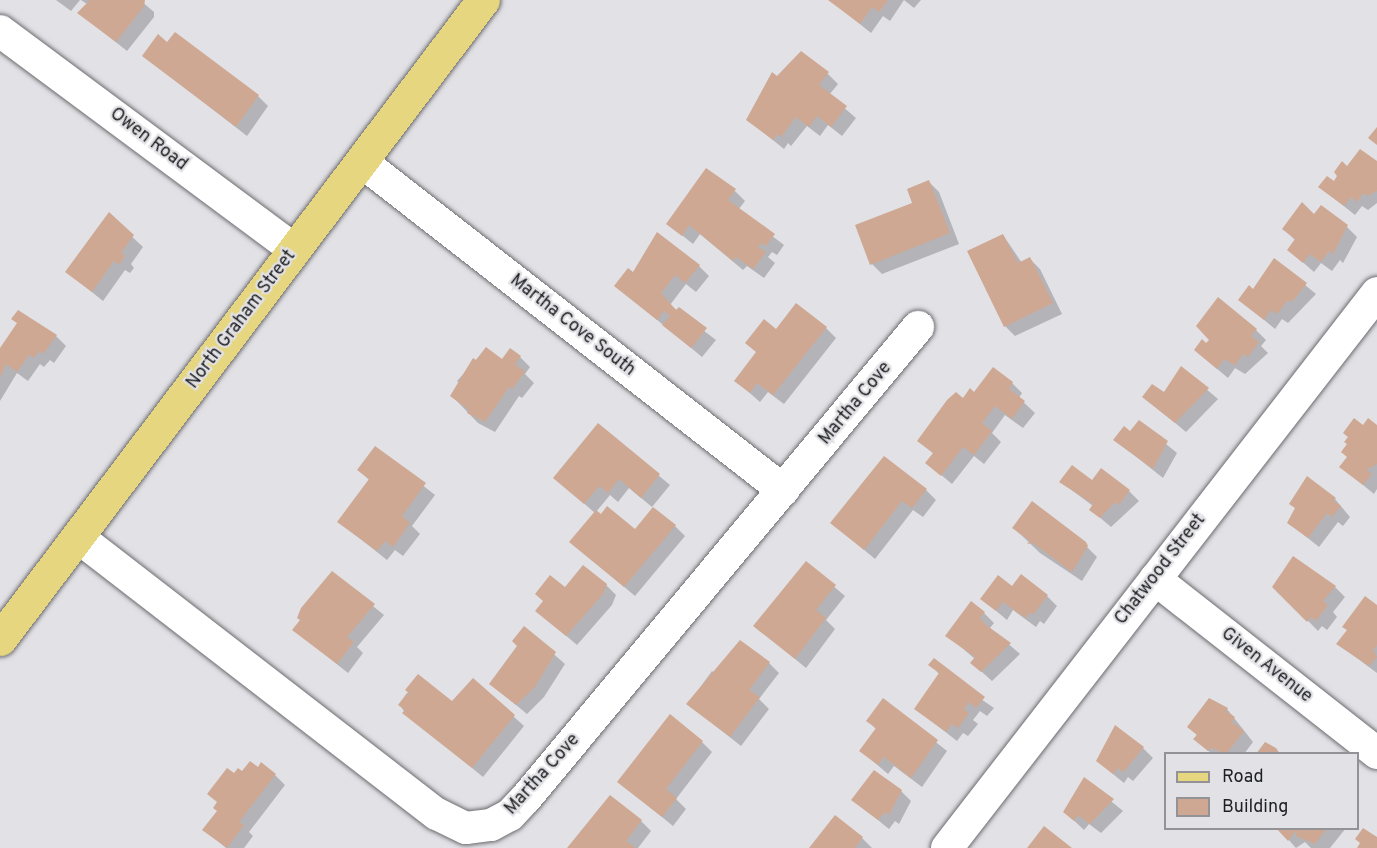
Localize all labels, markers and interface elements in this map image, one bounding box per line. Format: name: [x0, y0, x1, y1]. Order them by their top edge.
street label: Owen Road: [105, 104, 191, 176]
street label: North Graham Street: [183, 246, 301, 394]
street label: Martha Cove South: [505, 270, 639, 382]
street label: Martha Cove: [815, 358, 897, 450]
street label: Chatwood Street: [1111, 510, 1211, 630]
street label: Given Avenue: [1216, 623, 1316, 709]
street label: Martha Cove: [501, 730, 585, 820]
legend: [1164, 752, 1359, 830]
text: Road: [1222, 766, 1264, 789]
text: Building: [1222, 796, 1288, 819]

